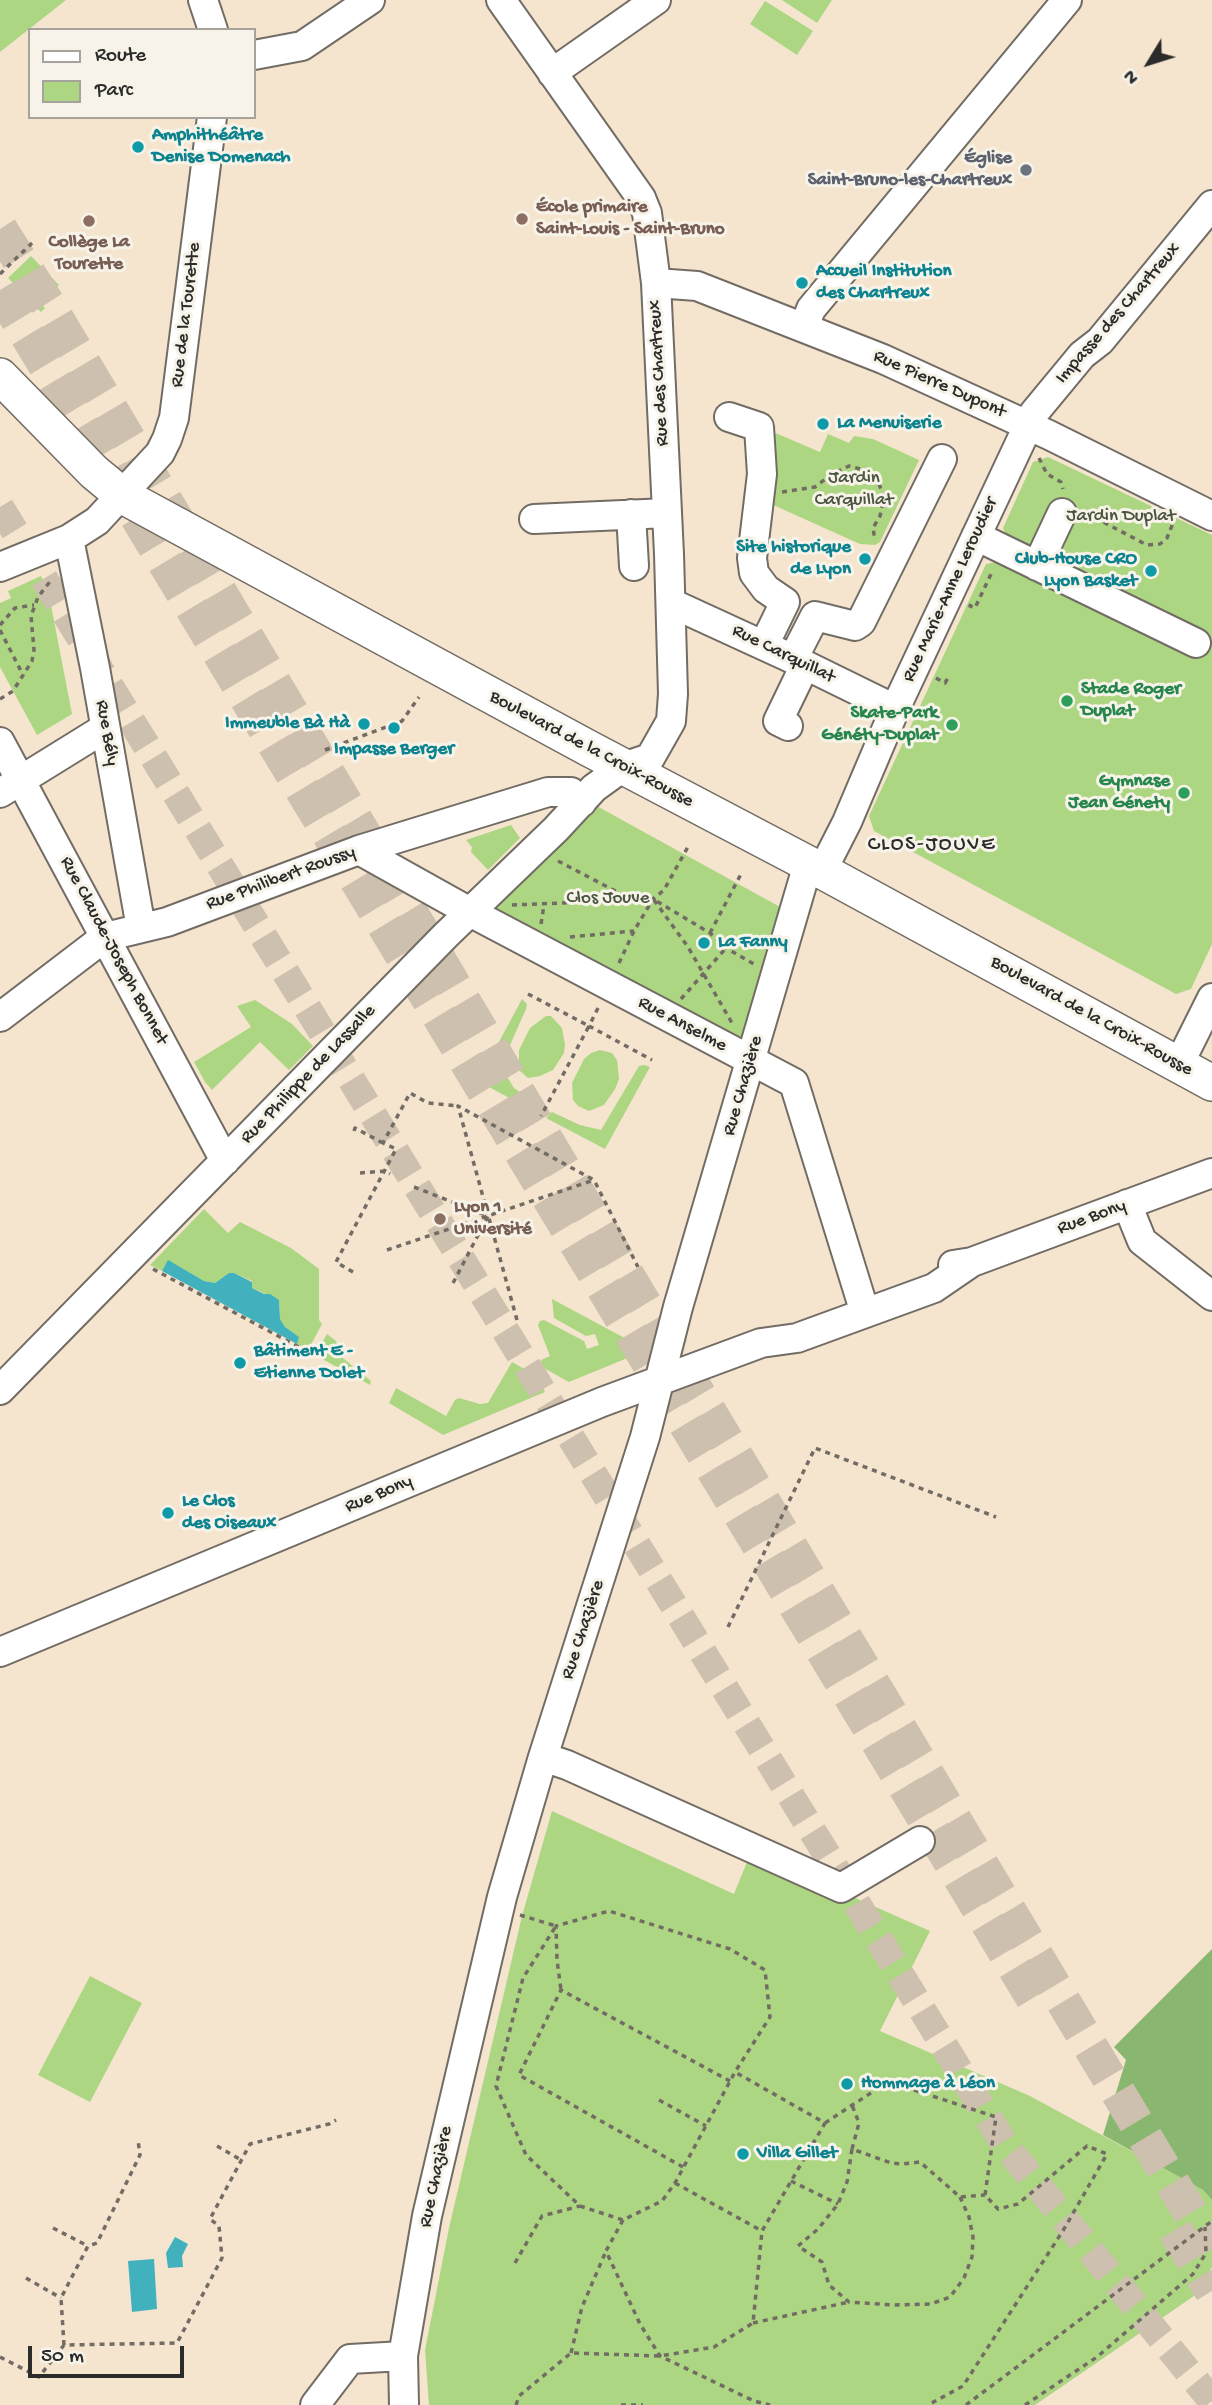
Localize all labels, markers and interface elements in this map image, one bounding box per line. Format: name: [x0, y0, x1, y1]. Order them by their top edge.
legend: [28, 28, 256, 119]
north arrow: [1114, 28, 1184, 98]
text: Route: [95, 44, 146, 69]
text: N: [1119, 64, 1145, 88]
text: Parc: [95, 79, 133, 104]
place label: Amphithéâtre Denise Domenach: [152, 125, 290, 169]
marker: Amphithéâtre Denise Domenach: [130, 139, 146, 155]
place label: Église Saint-Bruno-les-Chartreux: [808, 148, 1012, 192]
marker: Église Saint-Bruno-les-Chartreux: [1018, 162, 1034, 178]
place label: École primaire Saint-Louis - Saint-Bruno: [536, 197, 725, 241]
marker: École primaire Saint-Louis - Saint-Bruno: [514, 211, 530, 227]
marker: Collège La Tourette: [81, 213, 97, 229]
place label: Collège La Tourette: [49, 232, 129, 276]
street label: Impasse des Chartreux: [1051, 239, 1187, 389]
street label: Rue de la Tourette: [167, 241, 207, 389]
place label: Accueil Institution des Chartreux: [816, 261, 952, 305]
marker: Accueil Institution des Chartreux: [794, 275, 810, 291]
street label: Rue des Chartreux: [645, 299, 675, 447]
street label: Rue Pierre Dupont: [869, 346, 1009, 424]
place label: La Menuiserie: [837, 413, 942, 435]
marker: La Menuiserie: [815, 416, 831, 432]
park label: Jardin Carquillat: [815, 468, 893, 512]
street label: Rue Marie-Anne Leroudier: [898, 494, 1004, 686]
park label: Jardin Duplat: [1066, 506, 1176, 528]
place label: Site historique de Lyon: [736, 537, 851, 581]
place label: Club-House CRO Lyon Basket: [1015, 549, 1137, 593]
marker: Site historique de Lyon: [857, 551, 873, 567]
marker: Club-House CRO Lyon Basket: [1143, 563, 1159, 579]
street label: Rue Carquillat: [728, 620, 838, 690]
place label: Stade Roger Duplat: [1081, 679, 1181, 723]
street label: Boulevard de la Croix-Rousse: [485, 686, 697, 814]
marker: Stade Roger Duplat: [1059, 693, 1075, 709]
street label: Rue Bély: [89, 698, 123, 768]
place label: Skate-Park Généty-Duplat: [821, 703, 938, 747]
place label: Immeuble Bà Hà: [225, 713, 350, 735]
marker: Immeuble Bà Hà: [356, 716, 372, 732]
marker: Skate-Park Généty-Duplat: [944, 717, 960, 733]
marker: Impasse Berger: [386, 720, 402, 736]
place label: Impasse Berger: [334, 739, 454, 761]
place label: Gymnase Jean Génety: [1068, 771, 1170, 815]
marker: Gymnase Jean Génety: [1176, 785, 1192, 801]
district label: CLOS-JOUVE: [869, 833, 995, 859]
street label: Rue Philibert Roussy: [203, 841, 359, 917]
street label: Rue Claude-Joseph Bonnet: [54, 853, 172, 1049]
park label: Clos Jouve: [567, 888, 649, 910]
place label: La Fanny: [718, 932, 788, 954]
marker: La Fanny: [696, 935, 712, 951]
street label: Boulevard de la Croix-Rousse: [986, 952, 1196, 1082]
street label: Rue Anselme: [634, 992, 730, 1058]
street label: Rue Philippe de Lassalle: [237, 1001, 381, 1149]
street label: Rue Chazière: [719, 1033, 769, 1139]
street label: Rue Bony: [1055, 1195, 1129, 1241]
place label: Lyon 1 Université: [454, 1197, 532, 1241]
marker: Lyon 1 Université: [432, 1211, 448, 1227]
place label: Bâtiment E - Etienne Dolet: [254, 1341, 364, 1385]
marker: Bâtiment E - Etienne Dolet: [232, 1355, 248, 1371]
street label: Rue Bony: [342, 1471, 416, 1519]
place label: Le Clos des Oiseaux: [182, 1491, 276, 1535]
marker: Le Clos des Oiseaux: [160, 1505, 176, 1521]
street label: Rue Chazière: [557, 1577, 611, 1683]
place label: Hommage à Léon: [861, 2073, 995, 2095]
marker: Hommage à Léon: [839, 2076, 855, 2092]
street label: Rue Chazière: [415, 2124, 459, 2230]
place label: Villa Gillet: [757, 2143, 837, 2165]
marker: Villa Gillet: [735, 2146, 751, 2162]
scale bar: [32, 2332, 187, 2376]
text: 50 m: [41, 2345, 84, 2370]

